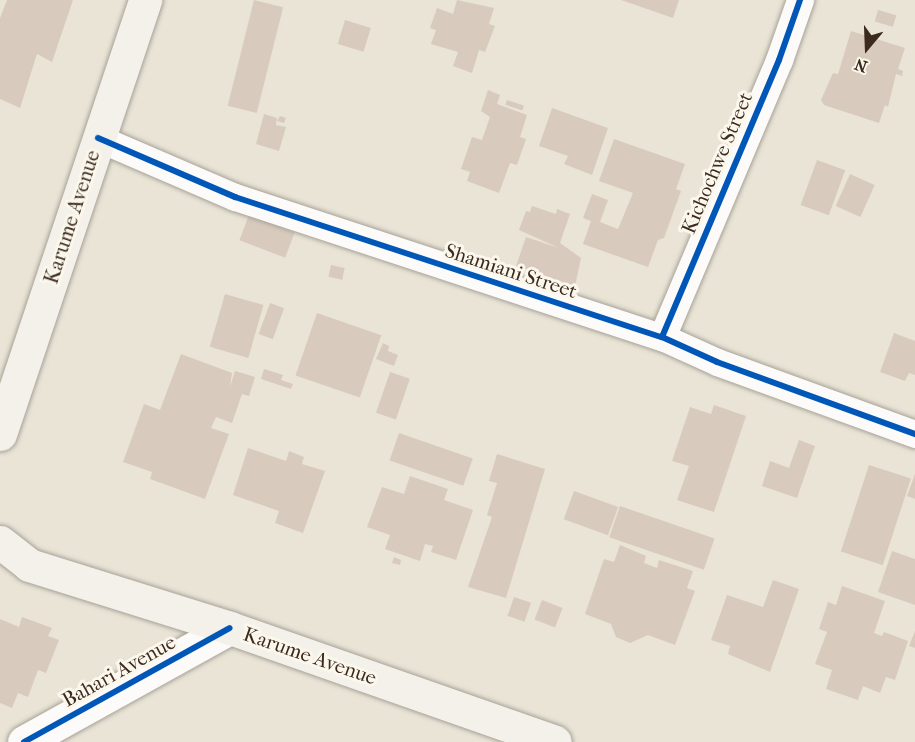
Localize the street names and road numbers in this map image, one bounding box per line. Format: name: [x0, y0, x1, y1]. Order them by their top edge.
street label: Kichochwe Street: [676, 89, 758, 237]
street label: Karume Avenue: [39, 147, 105, 287]
street label: Shamiani Street: [442, 238, 580, 304]
street label: Karume Avenue: [240, 622, 380, 690]
street label: Bahari Avenue: [58, 630, 180, 712]

